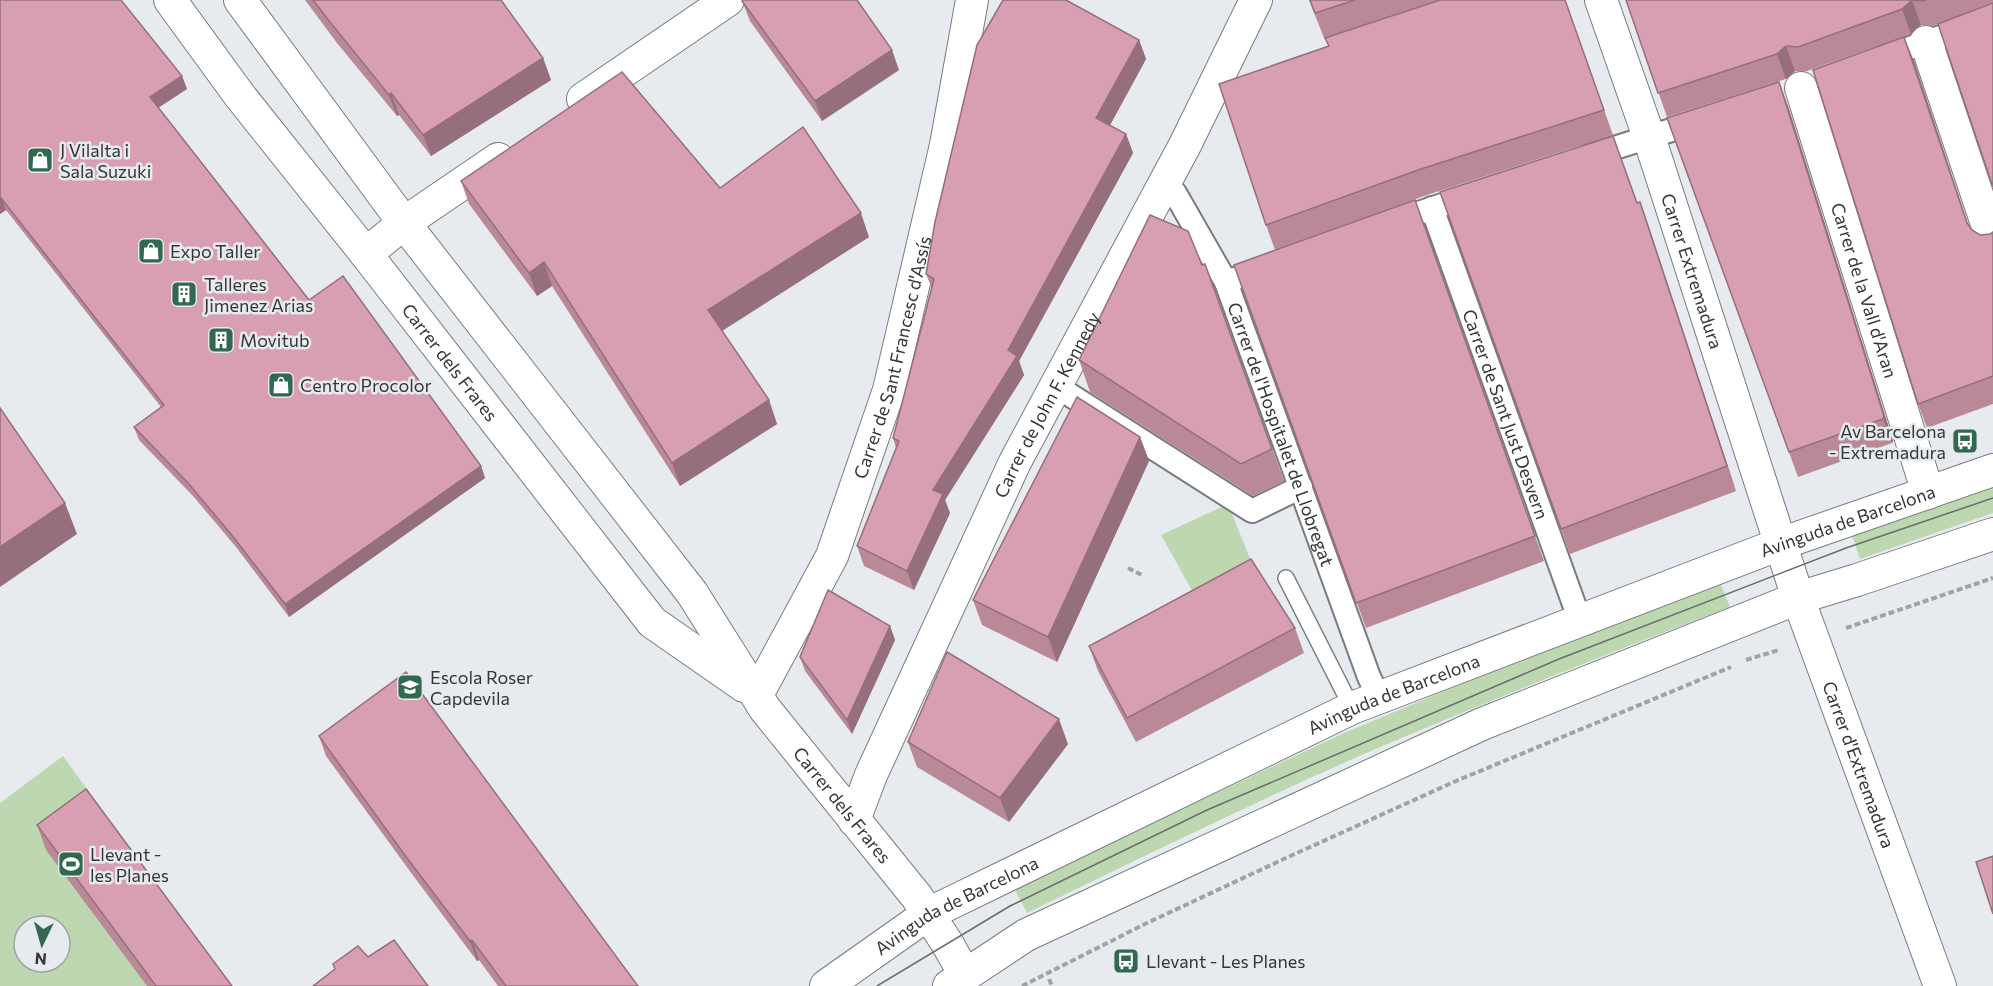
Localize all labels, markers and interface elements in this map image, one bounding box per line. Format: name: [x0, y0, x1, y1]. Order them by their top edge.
place label: J Vilalta i Sala Suzuki: [60, 139, 151, 182]
shop icon: J Vilalta i Sala Suzuki: [25, 145, 55, 175]
street label: Carrer Extremadura: [1657, 190, 1728, 352]
street label: Carrer de la Vall d'Aran: [1827, 200, 1902, 381]
street label: Carrer de Sant Francesc d'Assís: [848, 234, 936, 481]
shop icon: Expo Taller: [136, 236, 166, 266]
place label: Expo Taller: [170, 240, 260, 262]
place label: Talleres Jimenez Arias: [204, 273, 313, 316]
building icon: Talleres Jimenez Arias: [169, 279, 199, 309]
street label: Carrer dels Frares: [397, 299, 503, 426]
street label: Carrer de l'Hospitalet de Llobregat: [1223, 299, 1339, 569]
street label: Carrer de Sant Just Desvern: [1458, 306, 1554, 522]
street label: Carrer de John F. Kennedy: [989, 308, 1104, 501]
building icon: Movitub: [206, 325, 236, 355]
place label: Movitub: [240, 329, 310, 351]
shop icon: Centro Procolor: [266, 370, 296, 400]
place label: Centro Procolor: [300, 374, 432, 396]
place label: Av Barcelona - Extremadura: [1829, 420, 1946, 463]
bus stop icon: Av Barcelona - Extremadura: [1950, 426, 1980, 456]
street label: Avinguda de Barcelona: [1757, 480, 1938, 562]
street label: Avinguda de Barcelona: [1304, 649, 1483, 739]
place label: Escola Roser Capdevila: [430, 666, 533, 709]
school or university icon: Escola Roser Capdevila: [395, 672, 425, 702]
street label: Carrer d'Extremadura: [1818, 678, 1900, 851]
street label: Carrer dels Frares: [789, 742, 896, 867]
place label: Llevant - les Planes: [90, 843, 169, 886]
sports icon: Llevant - les Planes: [56, 849, 86, 879]
street label: Avinguda de Barcelona: [870, 851, 1042, 959]
north arrow: [12, 914, 72, 974]
bus stop icon: Llevant - Les Planes: [1111, 946, 1141, 976]
text: N: [34, 949, 47, 969]
place label: Llevant - Les Planes: [1146, 950, 1306, 972]

